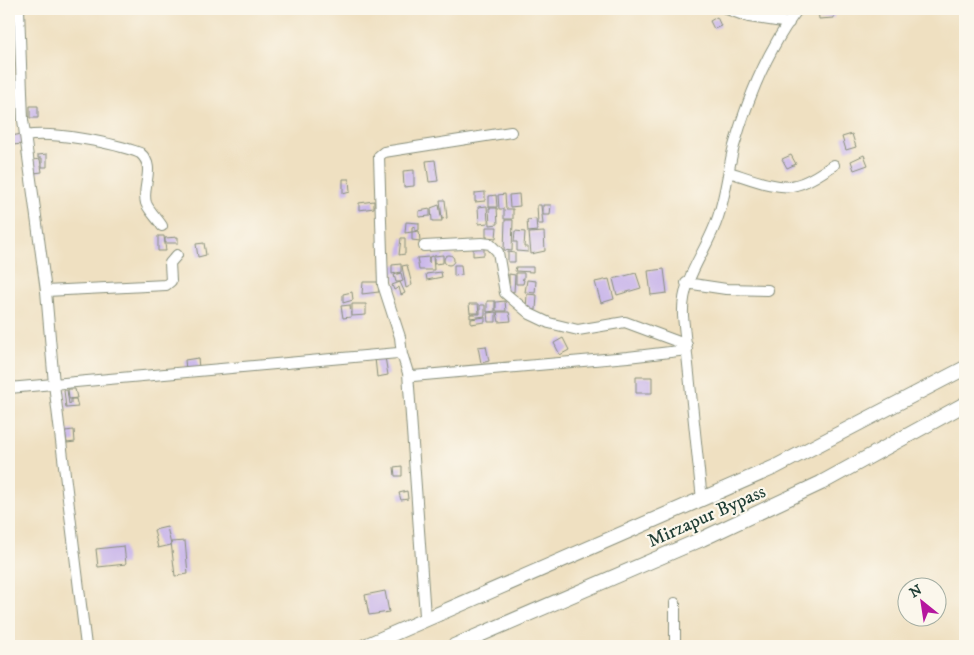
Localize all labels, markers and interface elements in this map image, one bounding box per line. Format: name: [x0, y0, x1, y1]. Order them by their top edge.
street label: Mirzapur Bypass: [644, 480, 769, 553]
north arrow: [896, 578, 946, 628]
text: N: [907, 581, 926, 602]

